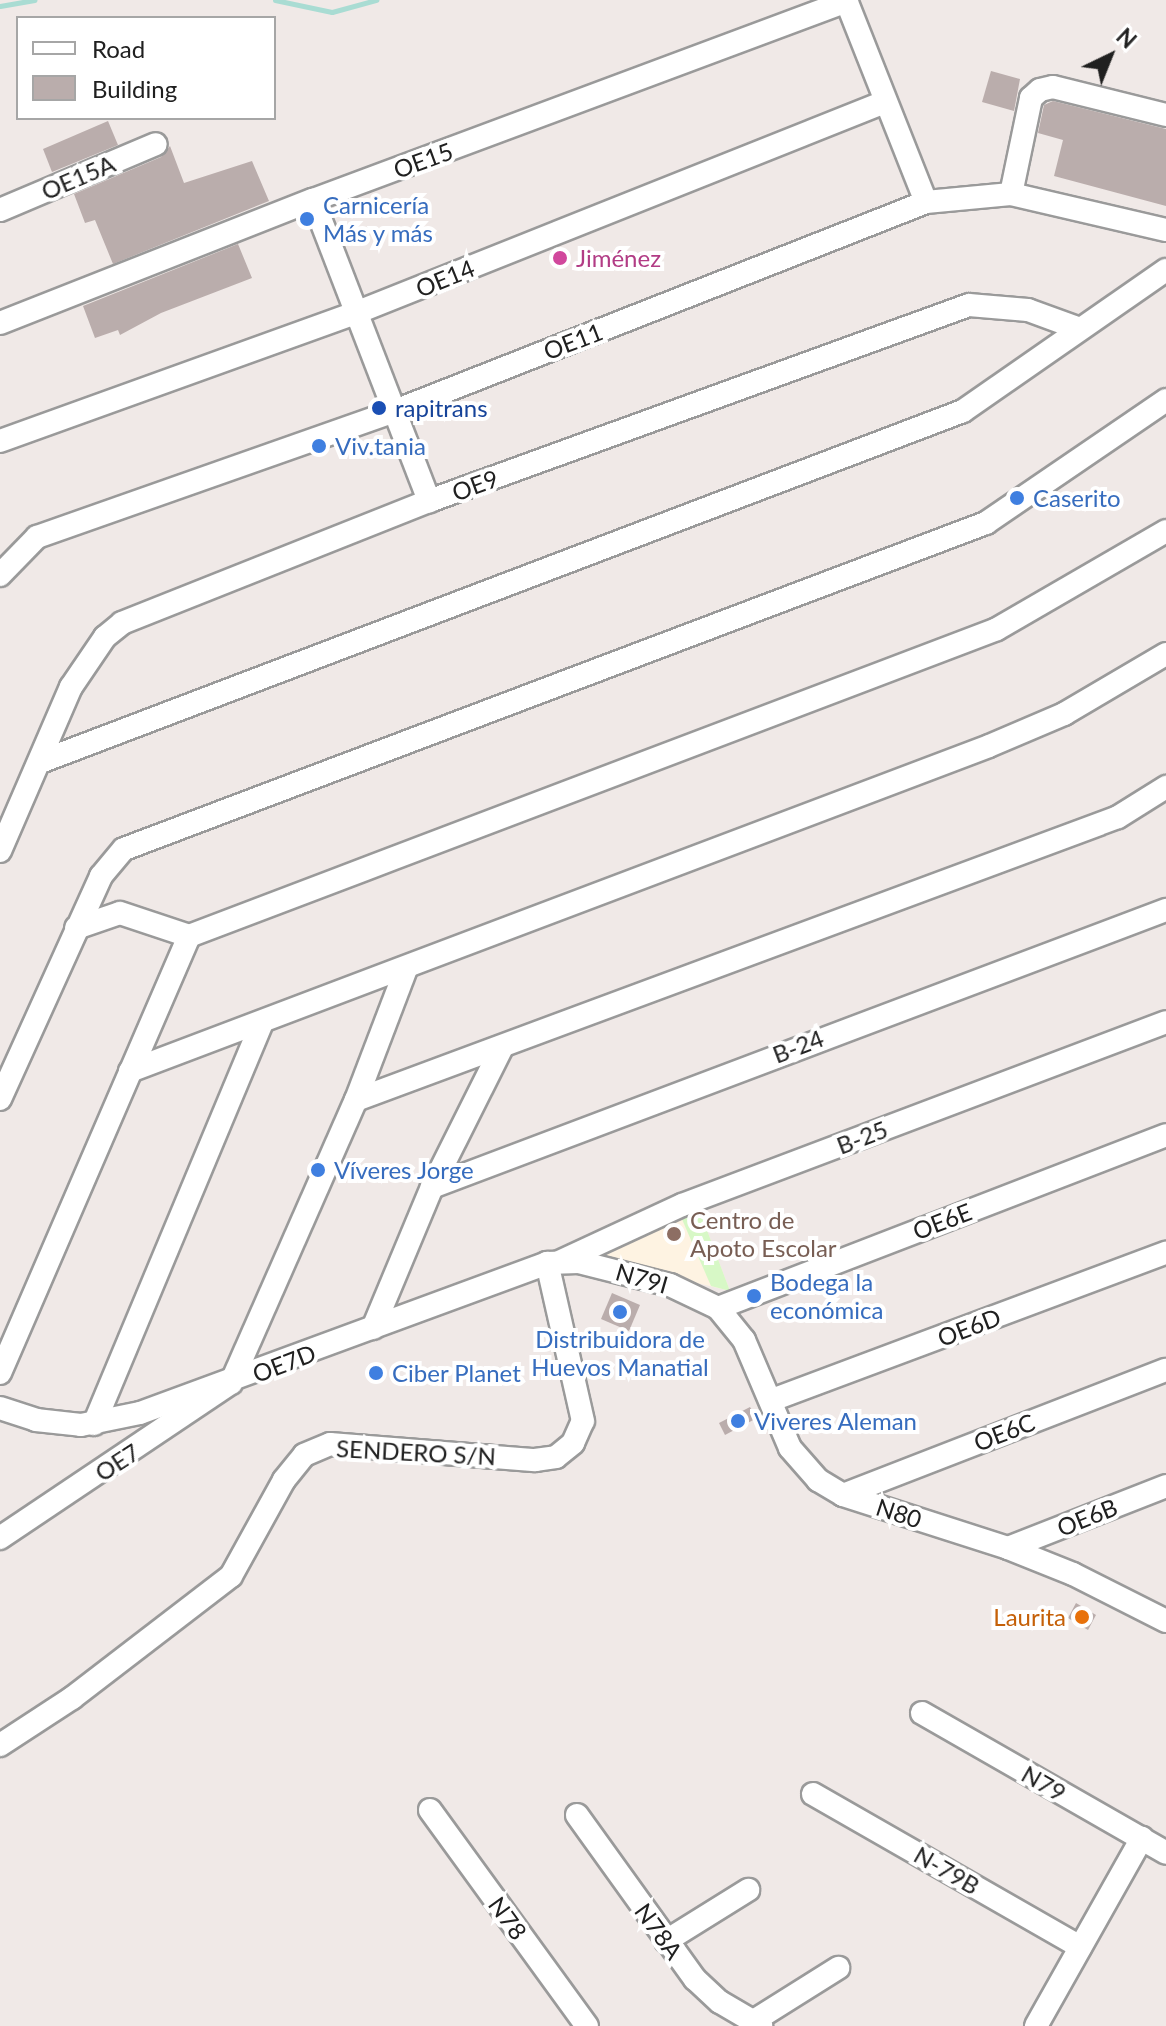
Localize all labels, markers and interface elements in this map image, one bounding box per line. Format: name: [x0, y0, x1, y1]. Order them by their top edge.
legend: [16, 16, 276, 120]
north arrow: [1070, 16, 1150, 96]
text: N: [1111, 22, 1142, 54]
text: Road: [92, 34, 145, 63]
text: Building: [92, 74, 177, 103]
street label: OE15: [389, 136, 457, 184]
street label: OE15A: [37, 149, 119, 205]
place label: Carnicería Más y más: [323, 191, 434, 247]
marker: Carnicería Más y más: [298, 210, 316, 228]
place label: Jiménez: [576, 244, 661, 272]
marker: Jiménez: [551, 249, 569, 267]
street label: OE14: [411, 253, 479, 303]
street label: OE11: [539, 317, 607, 365]
place label: rapitrans: [395, 394, 488, 422]
marker: rapitrans: [370, 399, 388, 417]
place label: Viv.tania: [335, 432, 426, 460]
marker: Viv.tania: [310, 437, 328, 455]
street label: OE9: [448, 463, 502, 507]
place label: Caserito: [1033, 484, 1121, 512]
marker: Caserito: [1008, 489, 1026, 507]
street label: B-24: [768, 1023, 828, 1069]
street label: B-25: [832, 1114, 892, 1160]
place label: Víveres Jorge: [334, 1156, 474, 1184]
marker: Víveres Jorge: [309, 1161, 327, 1179]
street label: OE6E: [908, 1197, 976, 1245]
place label: Centro de Apoto Escolar: [690, 1206, 837, 1262]
marker: Centro de Apoto Escolar: [665, 1225, 683, 1243]
street label: N79I: [613, 1257, 671, 1299]
place label: Bodega la económica: [770, 1268, 883, 1324]
marker: Bodega la económica: [745, 1287, 763, 1305]
street label: OE6D: [933, 1302, 1005, 1352]
marker: Distribuidora de Huevos Manatial: [611, 1303, 629, 1321]
place label: Distribuidora de Huevos Manatial: [531, 1325, 709, 1381]
street label: OE7D: [248, 1338, 320, 1388]
place label: Ciber Planet: [392, 1359, 521, 1387]
marker: Ciber Planet: [367, 1364, 385, 1382]
place label: Viveres Aleman: [754, 1407, 918, 1435]
street label: OE6C: [969, 1407, 1039, 1457]
marker: Viveres Aleman: [729, 1412, 747, 1430]
street label: SENDERO S/N: [335, 1433, 497, 1471]
street label: OE7: [89, 1437, 145, 1487]
street label: N80: [873, 1492, 925, 1534]
street label: OE6B: [1053, 1492, 1121, 1542]
place label: Laurita: [993, 1603, 1066, 1631]
marker: Laurita: [1073, 1608, 1091, 1626]
street label: N79: [1017, 1759, 1071, 1807]
street label: N-79B: [909, 1840, 985, 1900]
street label: N78: [483, 1891, 533, 1945]
street label: N78A: [629, 1897, 689, 1965]

